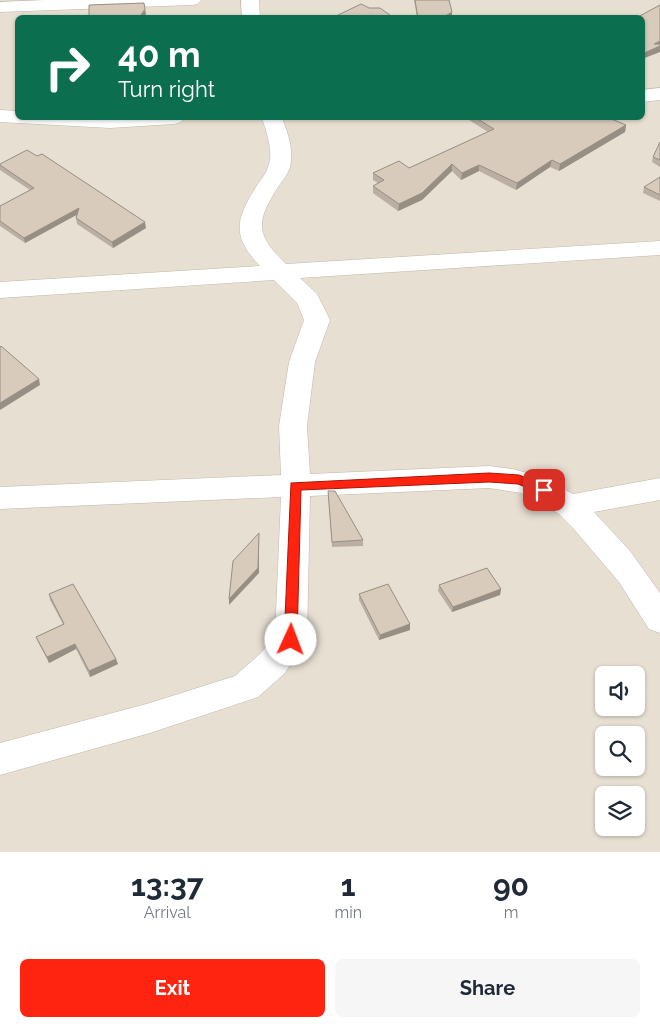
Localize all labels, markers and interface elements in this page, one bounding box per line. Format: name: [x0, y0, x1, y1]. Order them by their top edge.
text: 40 m: [118, 34, 200, 75]
icon: right: [35, 35, 100, 100]
text: Turn right: [118, 76, 215, 102]
pin: [523, 469, 565, 511]
icon: arrive: [530, 476, 558, 504]
position arrow: [264, 613, 316, 665]
map controls: [595, 666, 645, 836]
button: sound: [595, 666, 645, 716]
button: search: [595, 726, 645, 776]
button: layers: [595, 786, 645, 836]
text: 13:37: [131, 868, 204, 903]
text: 1: [341, 868, 356, 903]
text: 90: [493, 868, 529, 903]
text: Arrival: [144, 903, 191, 922]
text: min: [334, 903, 362, 922]
text: m: [504, 903, 518, 922]
button: Exit: [20, 959, 325, 1017]
button: Share: [335, 959, 640, 1017]

